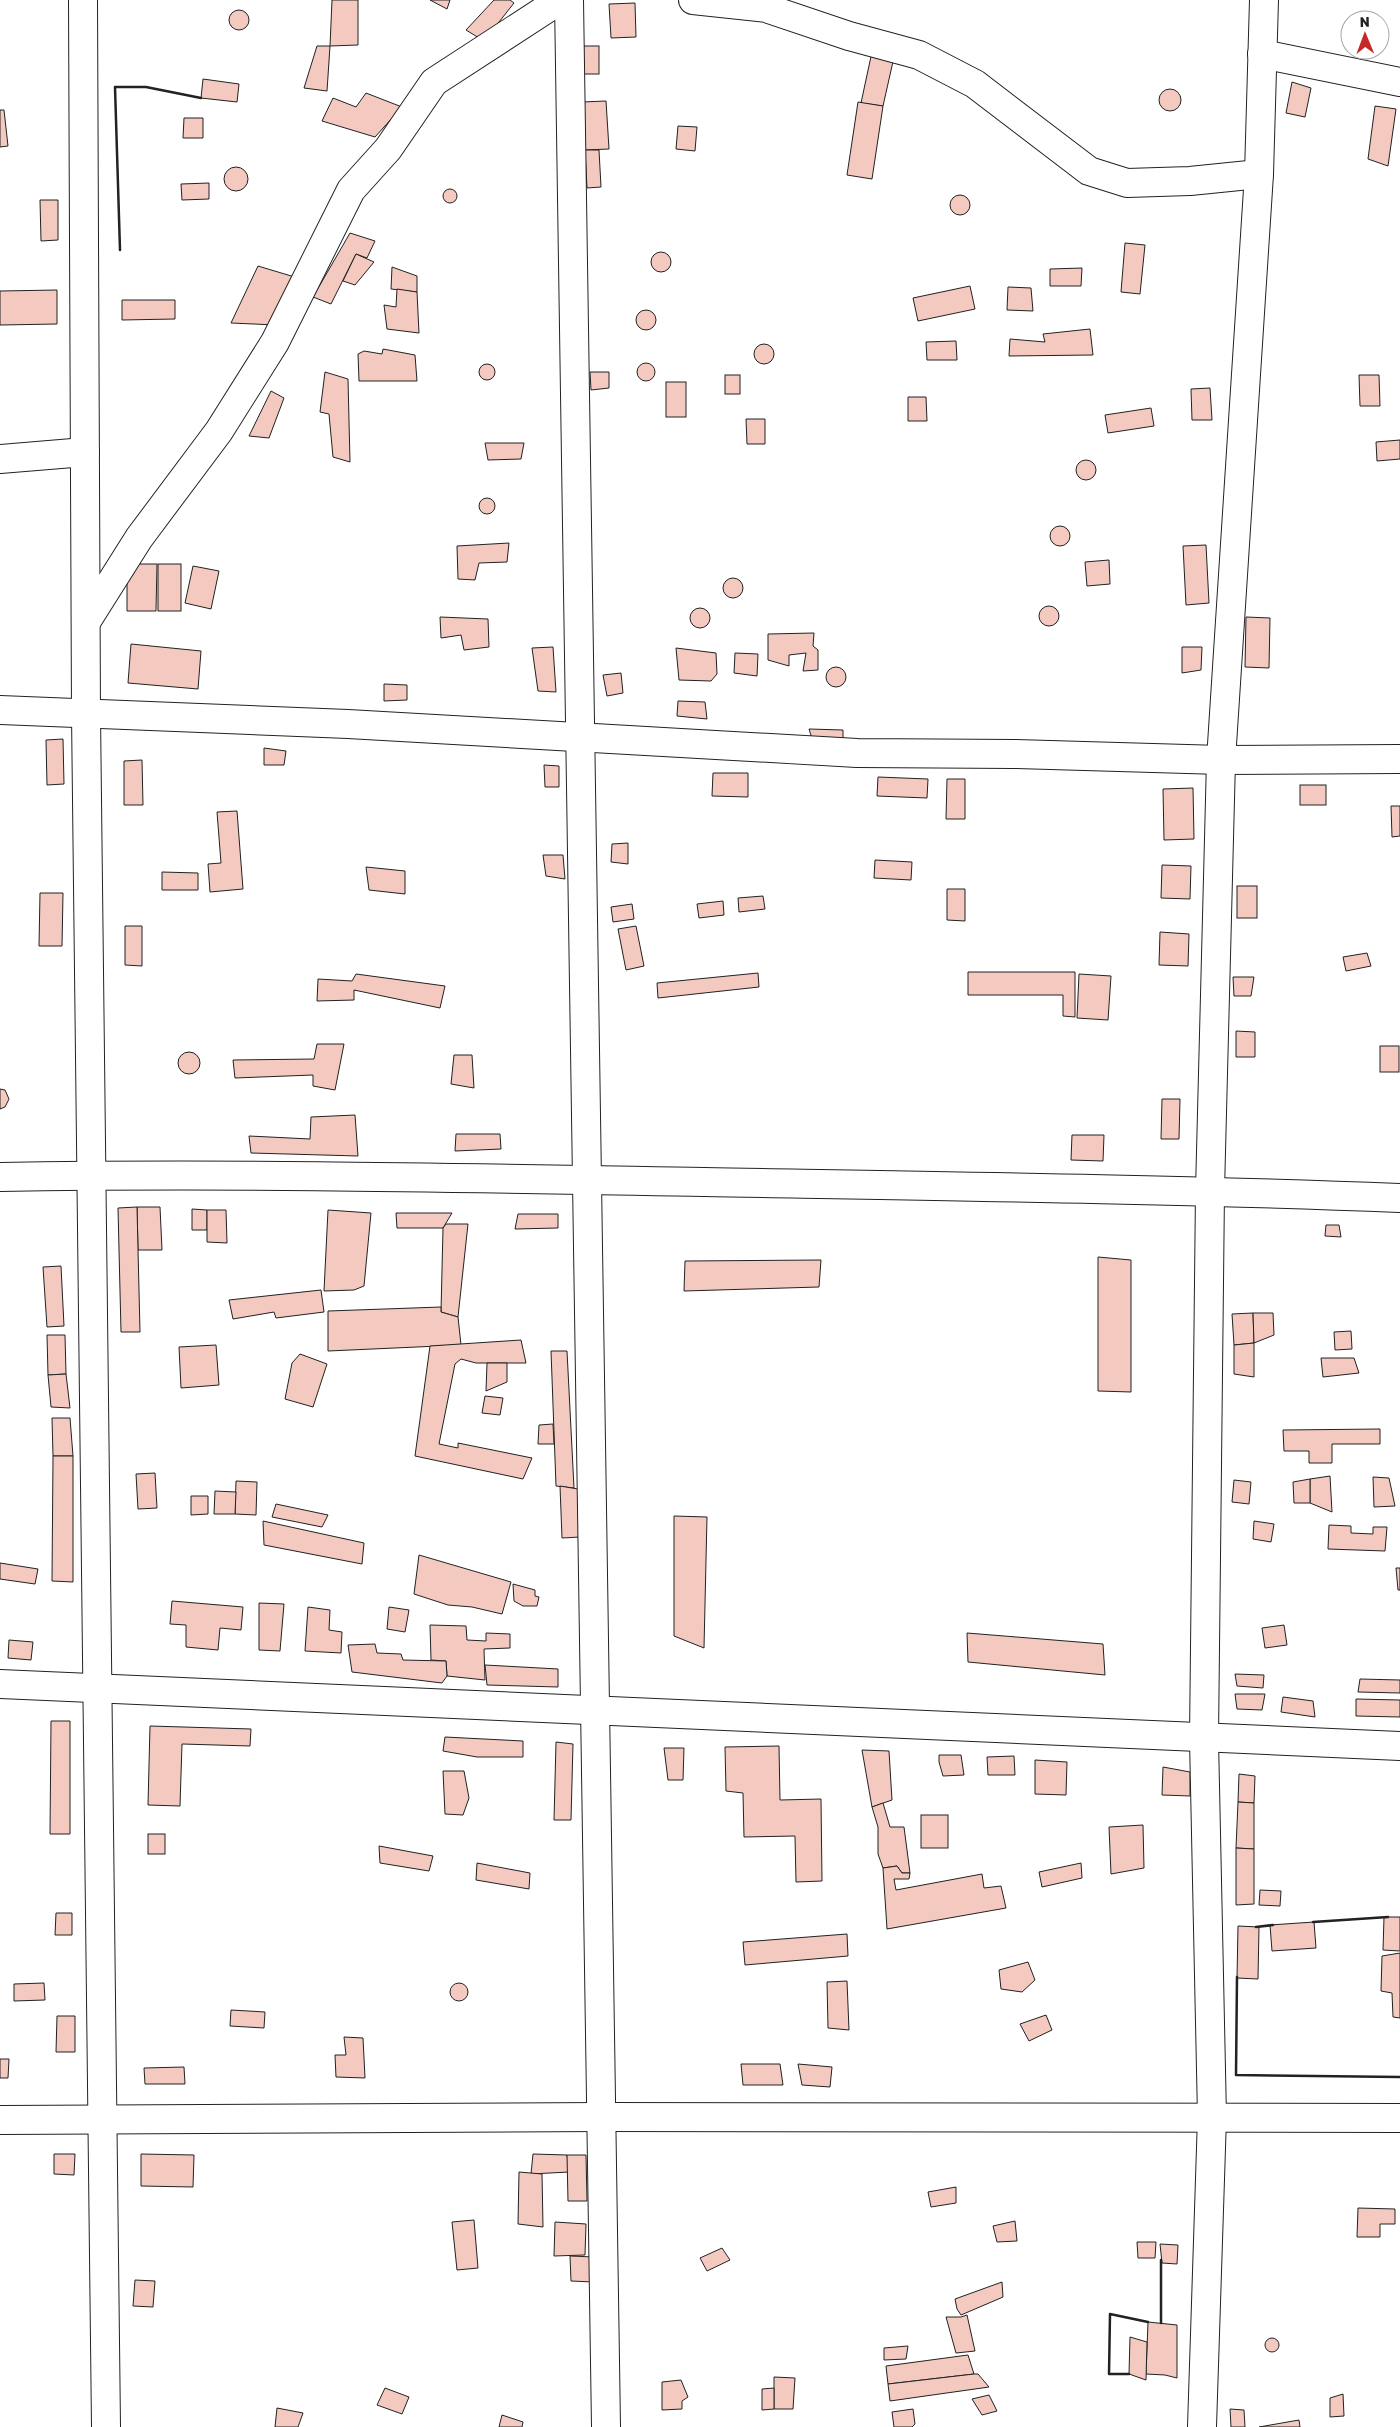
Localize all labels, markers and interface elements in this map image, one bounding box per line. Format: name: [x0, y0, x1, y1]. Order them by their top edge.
north arrow: [1340, 10, 1390, 60]
text: N: [1360, 14, 1370, 31]

